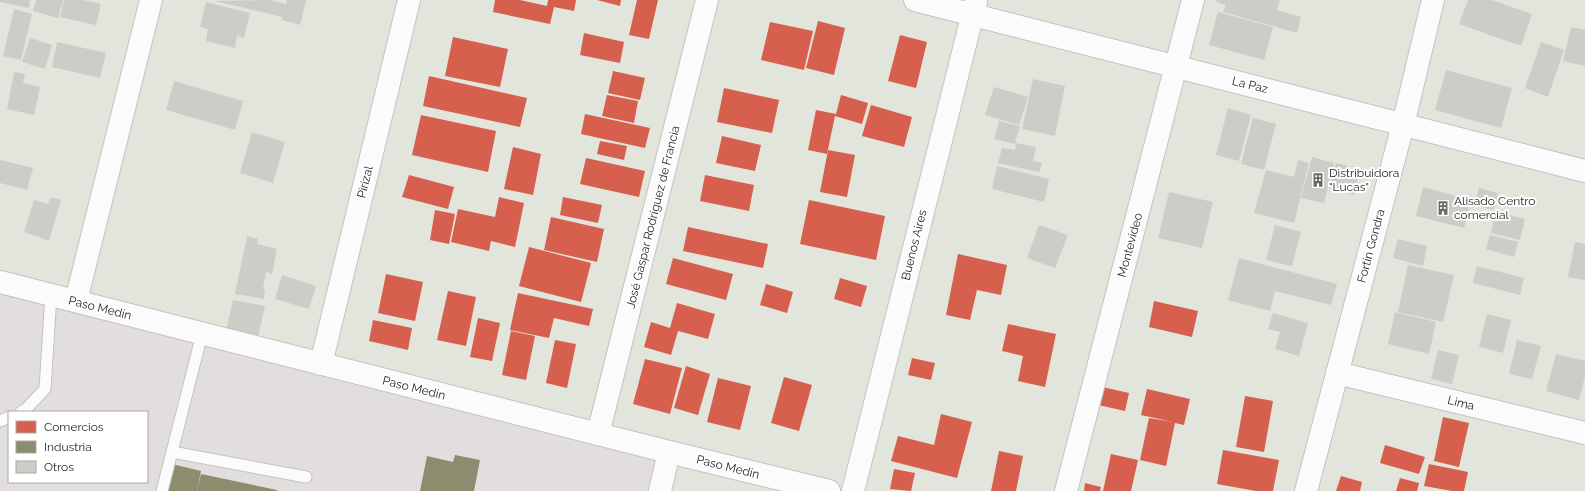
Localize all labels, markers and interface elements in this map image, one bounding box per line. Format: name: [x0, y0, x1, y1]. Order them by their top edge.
street label: La Paz: [1231, 74, 1269, 96]
street label: José Gaspar Rodríguez de Francia: [623, 124, 683, 310]
street label: Pirizal: [354, 164, 376, 200]
place label: Distribuidora "Lucas": [1329, 166, 1399, 194]
building icon: Distribuidora "Lucas": [1310, 172, 1326, 188]
place label: Alisado Centro comercial: [1454, 194, 1535, 222]
building icon: Alisado Centro comercial: [1435, 200, 1451, 216]
street label: Buenos Aires: [898, 208, 930, 282]
street label: Fortín Gondra: [1354, 208, 1388, 284]
street label: Montevideo: [1115, 211, 1145, 279]
street label: Paso Medin: [67, 293, 133, 323]
street label: Paso Medin: [381, 373, 447, 403]
street label: Lima: [1446, 393, 1476, 413]
legend: [8, 411, 148, 483]
text: Comercios: [44, 420, 104, 434]
text: Industria: [44, 440, 92, 454]
street label: Paso Medin: [695, 452, 761, 482]
text: Otros: [44, 460, 74, 474]

